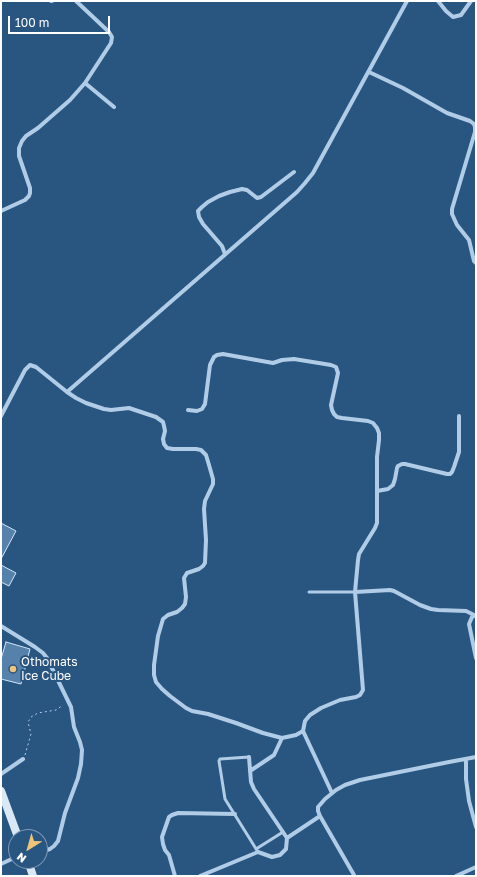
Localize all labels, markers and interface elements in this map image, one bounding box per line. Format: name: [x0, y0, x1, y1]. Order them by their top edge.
scale bar: [10, 8, 112, 34]
text: 100 m: [15, 15, 49, 30]
place label: Othomats Ice Cube: [21, 655, 78, 683]
marker: Othomats Ice Cube: [8, 664, 18, 674]
north arrow: [8, 829, 48, 869]
text: N: [14, 850, 28, 866]

